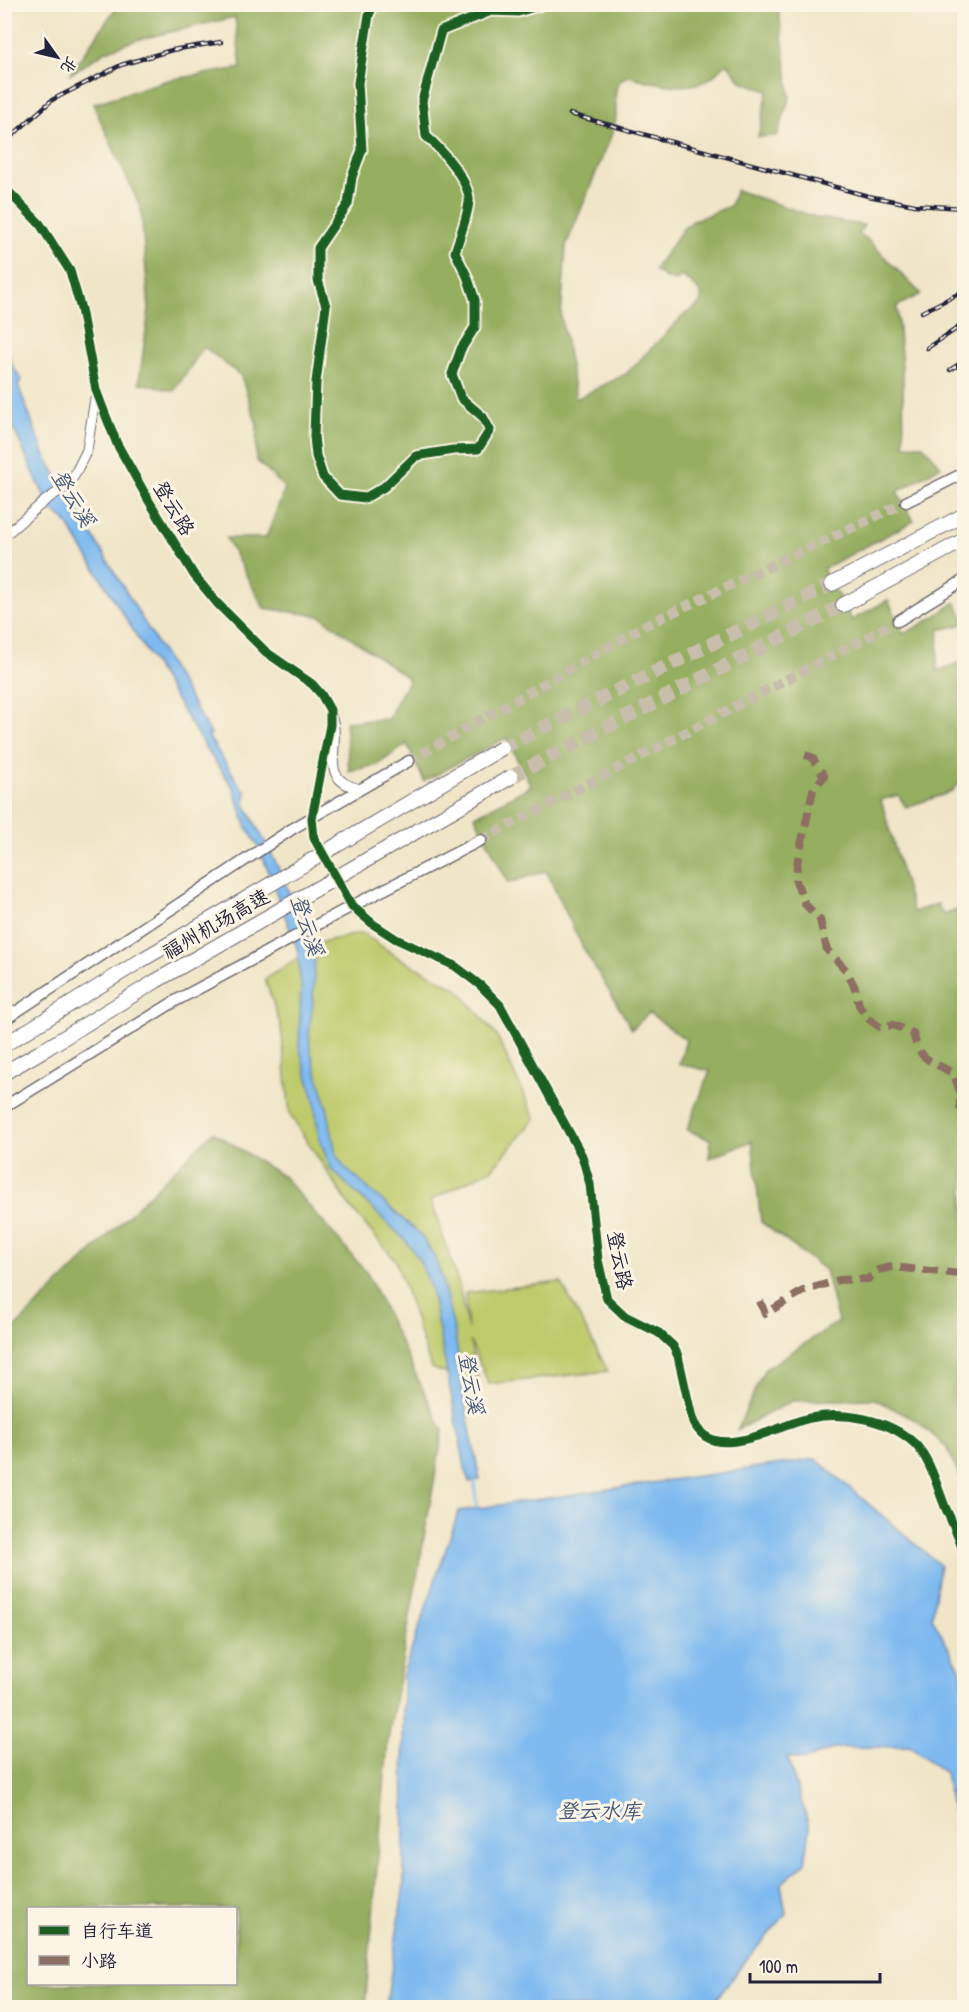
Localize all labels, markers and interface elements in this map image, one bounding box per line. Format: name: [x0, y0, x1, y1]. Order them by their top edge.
north arrow: [27, 27, 87, 87]
text: 北: [56, 53, 83, 78]
water label: 登云溪: [45, 463, 103, 533]
street label: 登云路: [147, 475, 202, 541]
street label: 福州机场高速: [157, 882, 274, 965]
water label: 登云溪: [284, 890, 331, 960]
street label: 登云路: [602, 1228, 640, 1293]
water label: 登云溪: [452, 1349, 491, 1417]
water label: 登云水库: [557, 1796, 643, 1825]
legend: [27, 1907, 237, 1985]
text: 自行车道: [81, 1918, 153, 1943]
scale bar: [750, 1946, 880, 1984]
text: 小路: [81, 1948, 117, 1973]
text: 100 m: [759, 1954, 798, 1979]

